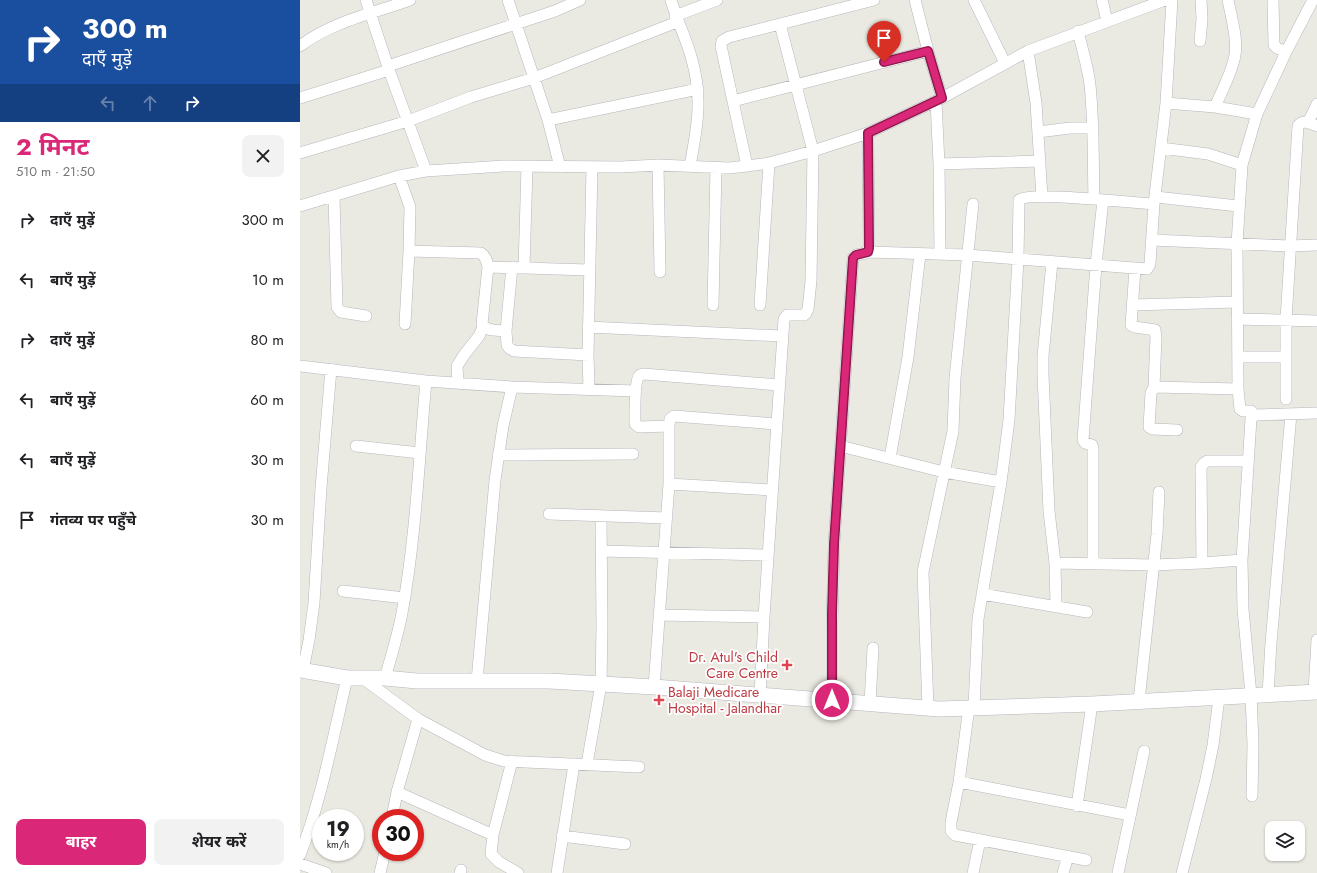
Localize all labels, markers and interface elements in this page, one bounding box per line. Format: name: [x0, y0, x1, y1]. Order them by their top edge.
text: 300 m: [82, 8, 168, 49]
icon: right: [16, 16, 68, 68]
pin: [867, 21, 901, 62]
icon: arrive: [873, 27, 895, 49]
text: दाएँ मुड़ें: [82, 46, 132, 72]
icon: left: [97, 92, 119, 114]
icon: ahead: [139, 92, 161, 114]
icon: right: [181, 92, 203, 114]
text: 2 मिनट: [16, 129, 89, 164]
button: close: [242, 135, 284, 177]
text: 510 m · 21:50: [16, 162, 95, 181]
icon: right: [16, 209, 38, 231]
text: दाएँ मुड़ें: [50, 209, 95, 231]
text: 300 m: [242, 209, 284, 231]
icon: left: [16, 269, 38, 291]
text: बाएँ मुड़ें: [50, 269, 96, 291]
text: 10 m: [252, 269, 284, 291]
icon: right: [16, 329, 38, 351]
text: दाएँ मुड़ें: [50, 329, 95, 351]
text: 80 m: [251, 329, 284, 351]
icon: left: [16, 389, 38, 411]
text: बाएँ मुड़ें: [50, 389, 96, 411]
text: 60 m: [250, 389, 284, 411]
icon: left: [16, 449, 38, 471]
text: बाएँ मुड़ें: [50, 449, 96, 471]
text: 30 m: [251, 449, 284, 471]
icon: arrive: [16, 509, 38, 531]
text: गंतव्य पर पहुँचे: [50, 509, 136, 531]
text: 30 m: [251, 509, 284, 531]
place label: Dr. Atul's Child Care Centre: [689, 647, 778, 683]
marker: Dr. Atul's Child Care Centre: [781, 659, 793, 671]
position arrow: [811, 679, 853, 721]
place label: Balaji Medicare Hospital - Jalandhar: [668, 682, 782, 718]
marker: Balaji Medicare Hospital - Jalandhar: [653, 694, 665, 706]
speed limit sign: 30: [372, 809, 424, 861]
text: 19: [326, 815, 350, 844]
button: बाहर: [16, 819, 146, 865]
button: शेयर करें: [154, 819, 284, 865]
map controls: [1265, 821, 1305, 861]
button: layers: [1265, 821, 1305, 861]
text: km/h: [327, 837, 349, 852]

